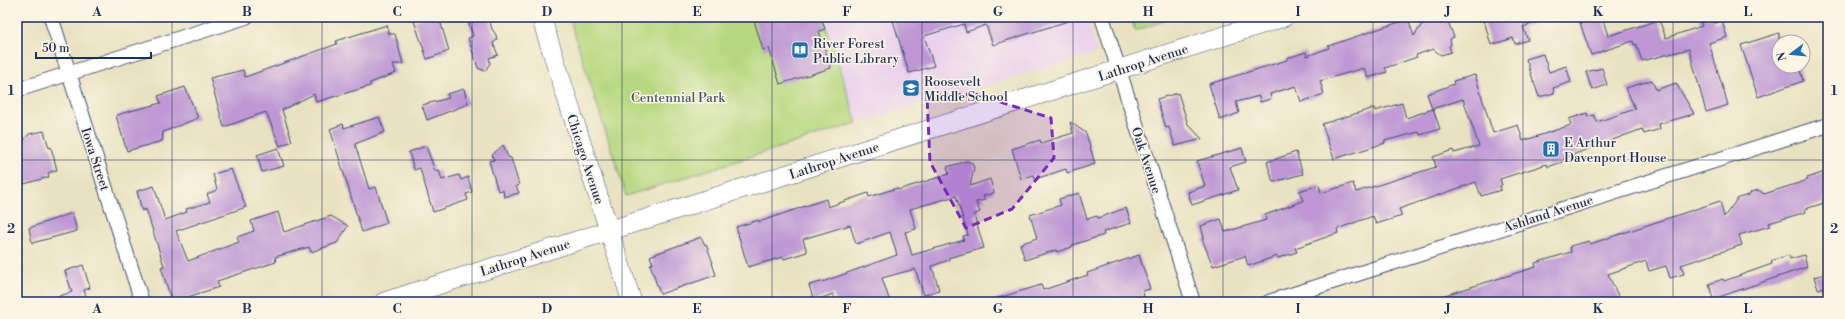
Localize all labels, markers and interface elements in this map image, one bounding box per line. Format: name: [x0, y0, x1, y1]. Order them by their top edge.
text: A: [91, 4, 102, 20]
text: B: [242, 4, 252, 20]
text: C: [392, 4, 402, 20]
text: D: [542, 4, 552, 20]
text: E: [692, 4, 702, 20]
text: F: [842, 4, 852, 20]
text: G: [993, 4, 1004, 20]
text: H: [1143, 4, 1154, 20]
text: I: [1295, 4, 1301, 20]
text: J: [1443, 4, 1451, 20]
text: K: [1593, 4, 1604, 20]
text: L: [1744, 4, 1753, 20]
scale bar: [36, 34, 151, 60]
north arrow: [1771, 34, 1811, 74]
place label: River Forest Public Library: [813, 36, 900, 67]
library icon: River Forest Public Library: [790, 40, 810, 60]
text: 50 m: [42, 41, 70, 56]
street label: Lathrop Avenue: [1096, 41, 1191, 85]
text: N: [1774, 50, 1790, 63]
place label: Roosevelt Middle School: [924, 74, 1008, 105]
school or university icon: Roosevelt Middle School: [901, 78, 921, 98]
text: 1: [8, 83, 15, 99]
text: 1: [1831, 83, 1838, 99]
park label: Centennial Park: [631, 90, 726, 106]
street label: Chicago Avenue: [563, 112, 607, 207]
street label: Oak Avenue: [1128, 125, 1164, 196]
street label: Iowa Street: [77, 126, 113, 193]
place label: E Arthur Davenport House: [1564, 135, 1667, 166]
street label: Lathrop Avenue: [787, 139, 882, 183]
building icon: E Arthur Davenport House: [1541, 139, 1561, 159]
street label: Ashland Avenue: [1500, 192, 1596, 236]
text: 2: [7, 221, 15, 237]
text: 2: [1830, 221, 1838, 237]
street label: Lathrop Avenue: [478, 236, 573, 280]
text: A: [91, 301, 102, 317]
text: B: [242, 301, 252, 317]
text: C: [392, 301, 402, 317]
text: D: [542, 301, 552, 317]
text: E: [692, 301, 702, 317]
text: F: [842, 301, 852, 317]
text: G: [993, 301, 1004, 317]
text: H: [1143, 301, 1154, 317]
text: I: [1295, 301, 1301, 317]
text: J: [1443, 301, 1451, 317]
text: K: [1593, 301, 1604, 317]
text: L: [1744, 301, 1753, 317]

